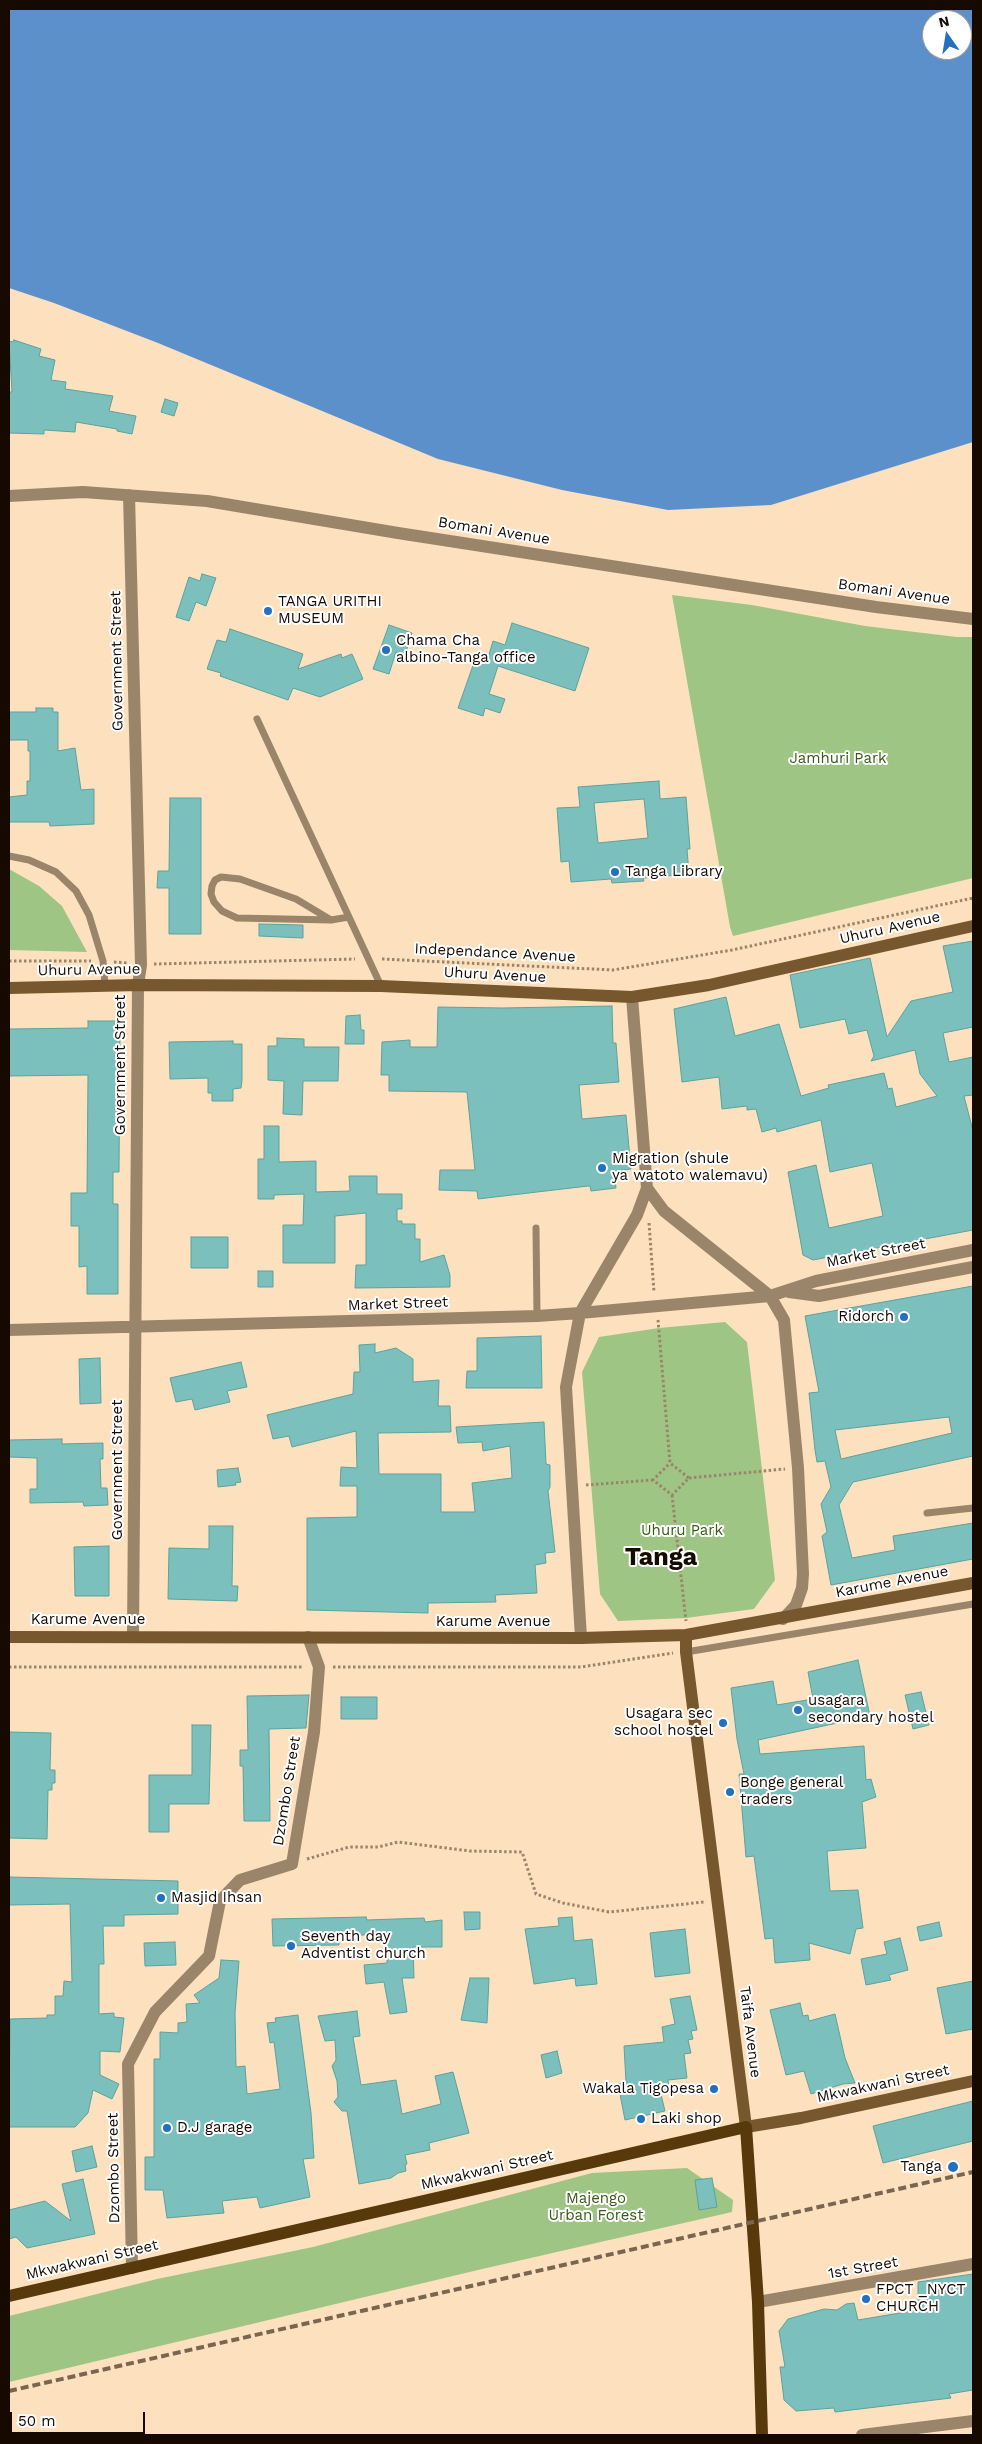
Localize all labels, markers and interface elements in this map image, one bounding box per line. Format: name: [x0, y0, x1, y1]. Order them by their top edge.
north arrow: [922, 10, 972, 60]
text: N: [937, 12, 951, 30]
street label: Bomani Avenue: [437, 513, 551, 549]
street label: Bomani Avenue: [837, 575, 951, 609]
street label: Government Street: [107, 591, 127, 731]
place label: TANGA URITHI MUSEUM: [278, 593, 382, 628]
marker: TANGA URITHI MUSEUM: [262, 605, 274, 617]
place label: Chama Cha albino-Tanga office: [396, 632, 536, 667]
marker: Chama Cha albino-Tanga office: [380, 644, 392, 656]
park label: Jamhuri Park: [789, 750, 887, 768]
place label: Tanga Library: [625, 863, 723, 881]
marker: Tanga Library: [609, 866, 621, 878]
street label: Uhuru Avenue: [838, 908, 942, 948]
street label: Independance Avenue: [414, 940, 576, 966]
street label: Uhuru Avenue: [38, 960, 140, 980]
street label: Uhuru Avenue: [443, 963, 547, 987]
street label: Government Street: [112, 995, 130, 1135]
place label: Migration (shule ya watoto walemavu): [612, 1150, 768, 1185]
marker: Migration (shule ya watoto walemavu): [596, 1162, 608, 1174]
street label: Market Street: [825, 1235, 927, 1271]
street label: Market Street: [347, 1293, 449, 1315]
place label: Ridorch: [838, 1308, 894, 1326]
marker: Ridorch: [898, 1311, 910, 1323]
street label: Government Street: [109, 1400, 127, 1540]
park label: Uhuru Park: [641, 1522, 723, 1540]
district label: Tanga: [625, 1543, 697, 1573]
street label: Karume Avenue: [834, 1562, 950, 1602]
street label: Karume Avenue: [31, 1611, 145, 1629]
street label: Karume Avenue: [436, 1613, 550, 1631]
place label: usagara secondary hostel: [808, 1692, 934, 1727]
marker: usagara secondary hostel: [792, 1704, 804, 1716]
place label: Usagara sec school hostel: [614, 1705, 713, 1740]
marker: Usagara sec school hostel: [717, 1717, 729, 1729]
street label: Dzombo Street: [269, 1735, 305, 1847]
place label: Bonge general traders: [740, 1774, 843, 1809]
marker: Bonge general traders: [724, 1786, 736, 1798]
place label: Masjid Ihsan: [171, 1889, 262, 1907]
marker: Masjid Ihsan: [155, 1892, 167, 1904]
place label: Seventh day Adventist church: [301, 1928, 426, 1963]
marker: Seventh day Adventist church: [285, 1940, 297, 1952]
street label: Taifa Avenue: [735, 1985, 765, 2079]
street label: Mkwakwani Street: [815, 2061, 951, 2107]
place label: Wakala Tigopesa: [582, 2080, 704, 2098]
marker: Wakala Tigopesa: [708, 2083, 720, 2095]
place label: Laki shop: [651, 2110, 722, 2128]
street label: Dzombo Street: [104, 2113, 124, 2223]
marker: Laki shop: [635, 2113, 647, 2125]
place label: D.J garage: [177, 2119, 252, 2137]
marker: D.J garage: [161, 2122, 173, 2134]
street label: Mkwakwani Street: [419, 2146, 555, 2194]
place label: Tanga: [900, 2158, 942, 2176]
marker: Tanga: [946, 2160, 960, 2174]
park label: Majengo Urban Forest: [548, 2190, 644, 2225]
street label: Mkwakwani Street: [24, 2236, 160, 2284]
street label: 1st Street: [827, 2253, 899, 2283]
place label: FPCT _NYCT CHURCH: [876, 2281, 965, 2316]
marker: FPCT _NYCT CHURCH: [860, 2293, 872, 2305]
scale bar: [12, 2402, 148, 2434]
text: 50 m: [18, 2412, 55, 2430]

